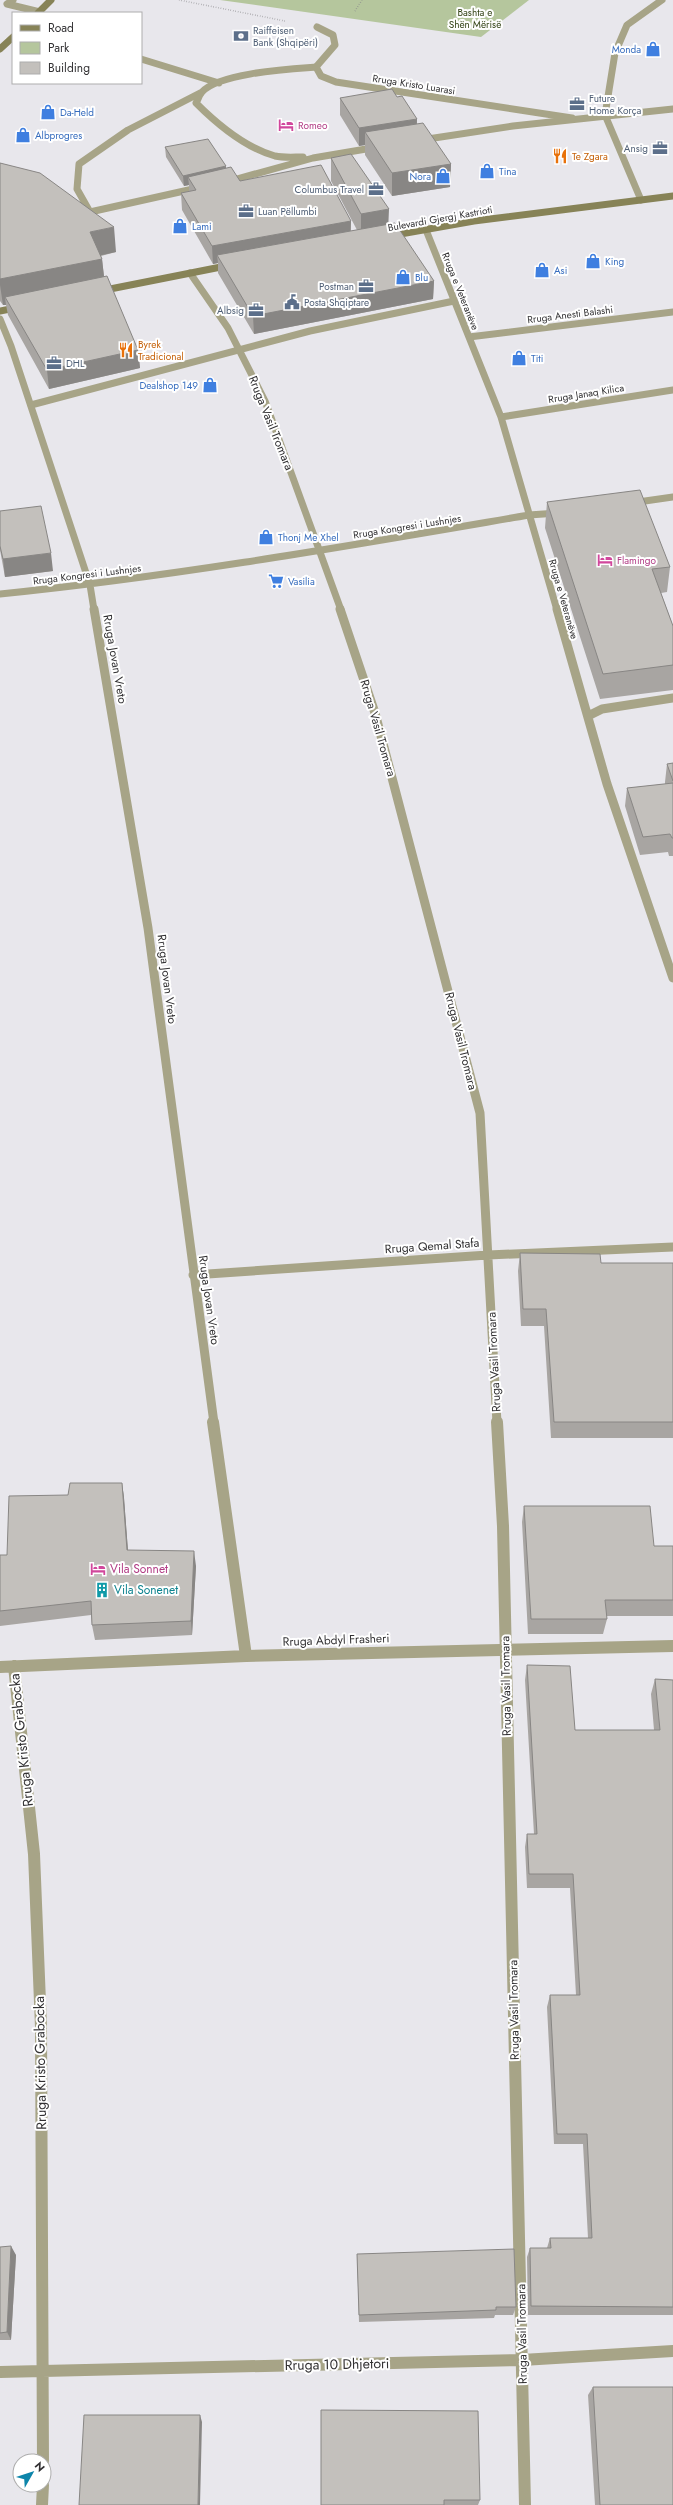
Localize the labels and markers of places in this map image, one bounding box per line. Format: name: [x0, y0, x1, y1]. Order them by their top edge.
place label: Raiffeisen Bank (Shqipëri): [253, 23, 318, 50]
bank icon: Raiffeisen Bank (Shqipëri): [232, 27, 250, 45]
shop icon: Monda: [644, 40, 662, 58]
place label: Monda: [612, 42, 641, 57]
place label: Future Home Korça: [589, 91, 641, 118]
office icon: Future Home Korça: [568, 95, 586, 113]
shop icon: Da-Held: [39, 103, 57, 121]
place label: Da-Held: [60, 105, 94, 120]
hotel icon: Romeo: [277, 116, 295, 134]
place label: Romeo: [298, 118, 328, 133]
shop icon: Albprogres: [14, 126, 32, 144]
place label: Albprogres: [35, 128, 82, 143]
office icon: Ansig: [651, 139, 669, 157]
place label: Ansig: [624, 141, 648, 156]
restaurant icon: Te Zgara: [551, 147, 569, 165]
place label: Te Zgara: [572, 149, 608, 164]
shop icon: Tina: [478, 162, 496, 180]
place label: Tina: [499, 164, 517, 179]
shop icon: Nora: [434, 167, 452, 185]
place label: Nora: [410, 169, 431, 184]
office icon: Columbus Travel: [367, 180, 385, 198]
place label: Columbus Travel: [295, 182, 364, 197]
office icon: Luan Pëllumbi: [237, 202, 255, 220]
place label: Luan Pëllumbi: [258, 204, 317, 219]
shop icon: Lami: [171, 217, 189, 235]
place label: Lami: [192, 219, 212, 234]
shop icon: King: [584, 252, 602, 270]
place label: King: [605, 254, 624, 269]
shop icon: Asi: [533, 261, 551, 279]
place label: Asi: [554, 263, 567, 278]
shop icon: Blu: [394, 268, 412, 286]
place label: Blu: [415, 270, 428, 285]
office icon: Postman: [357, 277, 375, 295]
place label: Postman: [319, 279, 354, 294]
public building icon: Posta Shqiptare: [283, 293, 301, 311]
place label: Posta Shqiptare: [304, 295, 369, 310]
office icon: Albsig: [247, 301, 265, 319]
place label: Albsig: [217, 303, 244, 318]
place label: Byrek Tradicional: [138, 337, 184, 364]
restaurant icon: Byrek Tradicional: [117, 341, 135, 359]
shop icon: Titi: [510, 349, 528, 367]
place label: Titi: [531, 351, 543, 366]
office icon: DHL: [45, 354, 63, 372]
place label: DHL: [66, 356, 85, 371]
shop icon: Dealshop 149: [201, 376, 219, 394]
place label: Dealshop 149: [139, 378, 198, 393]
shop icon: Thonj Me Xhel: [257, 528, 275, 546]
place label: Thonj Me Xhel: [278, 530, 339, 545]
hotel icon: Flamingo: [596, 551, 614, 569]
place label: Flamingo: [617, 553, 656, 568]
supermarket icon: Vasilia: [267, 572, 285, 590]
place label: Vasilia: [288, 574, 315, 589]
hotel icon: Vila Sonnet: [89, 1560, 107, 1578]
place label: Vila Sonnet: [110, 1560, 168, 1578]
building icon: Vila Sonenet: [93, 1581, 111, 1599]
place label: Vila Sonenet: [114, 1581, 178, 1599]

